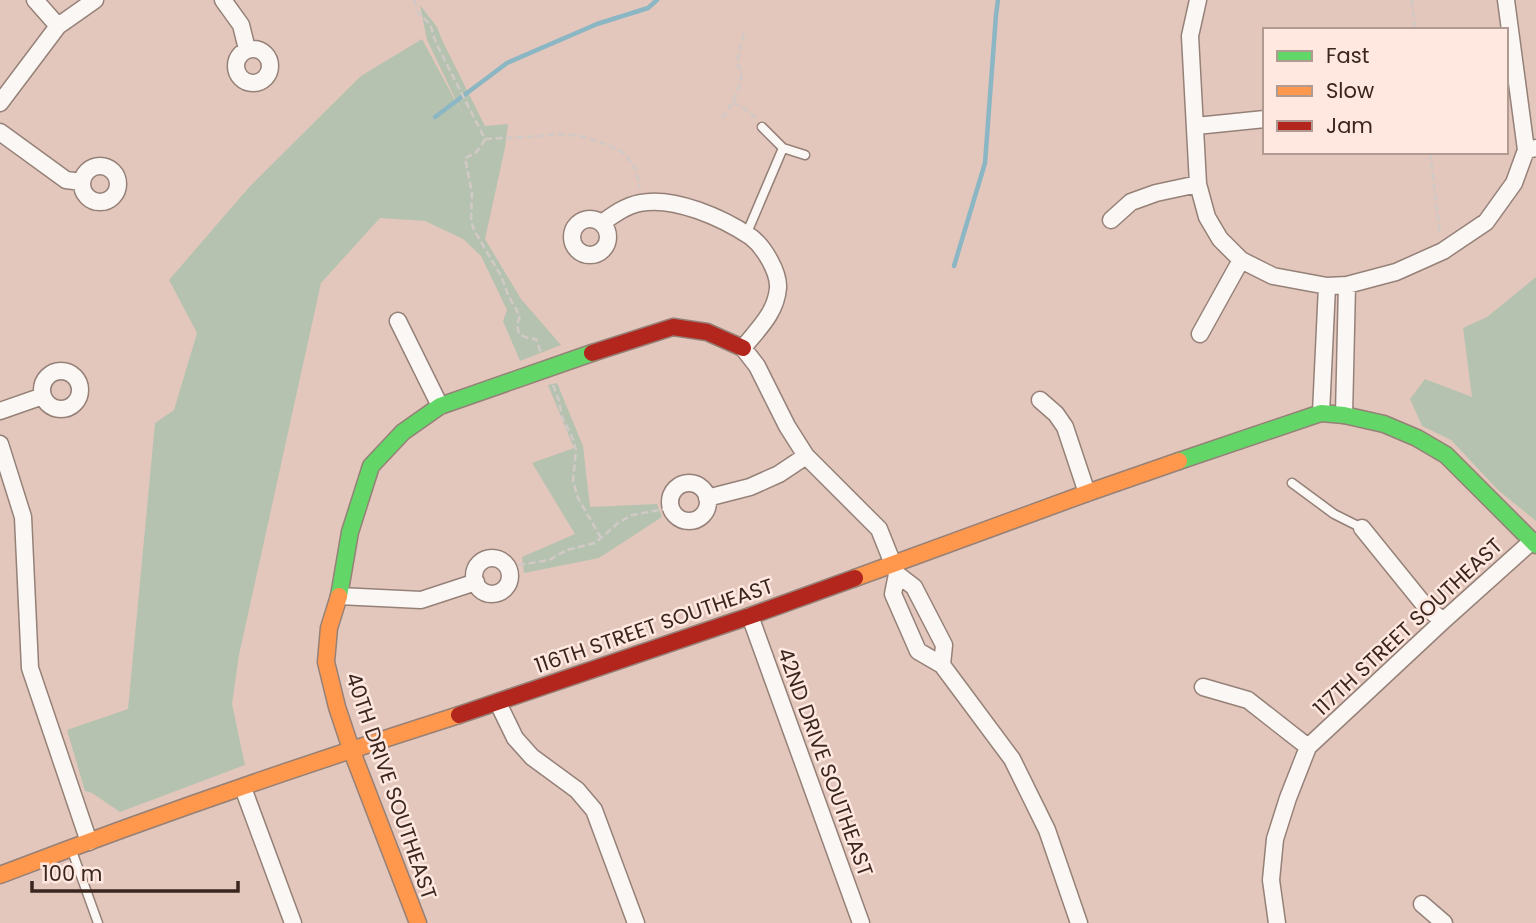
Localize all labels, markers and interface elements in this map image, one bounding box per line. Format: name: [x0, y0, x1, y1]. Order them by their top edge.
legend: [1263, 28, 1508, 154]
text: Fast: [1326, 41, 1369, 70]
text: Slow: [1326, 76, 1374, 105]
text: Jam: [1326, 111, 1373, 140]
street label: 117TH STREET SOUTHEAST: [1307, 531, 1509, 722]
street label: 116TH STREET SOUTHEAST: [531, 571, 777, 680]
street label: 42ND DRIVE SOUTHEAST: [771, 643, 880, 880]
street label: 40TH DRIVE SOUTHEAST: [339, 668, 444, 903]
scale bar: [32, 850, 238, 894]
text: 100 m: [42, 859, 102, 888]

